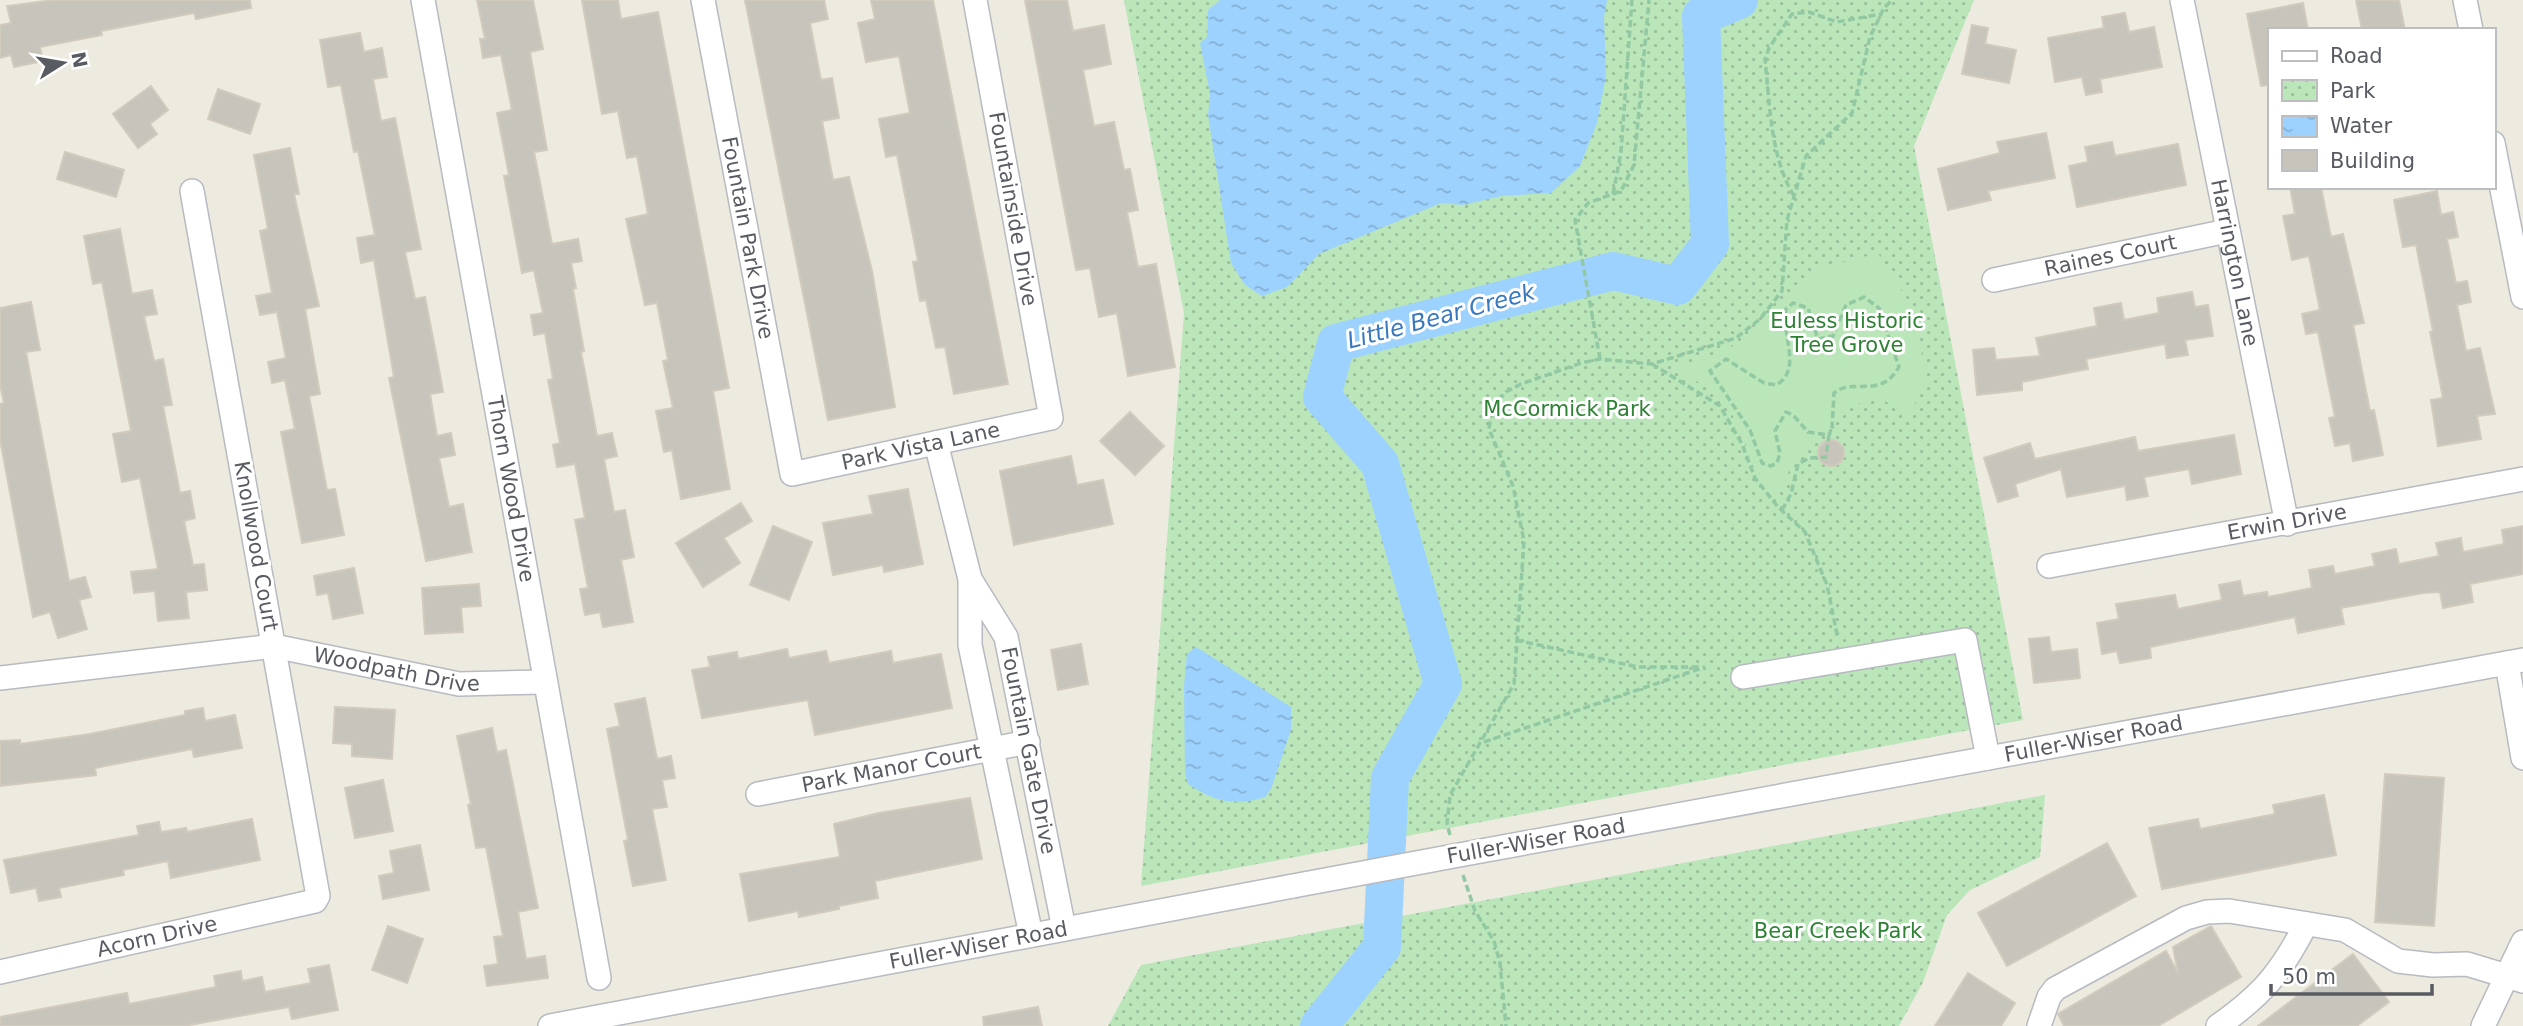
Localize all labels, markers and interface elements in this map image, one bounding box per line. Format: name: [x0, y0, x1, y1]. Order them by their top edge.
north arrow: [28, 28, 98, 98]
legend: [2268, 28, 2495, 189]
text: Road: [2330, 44, 2383, 68]
text: N: [67, 50, 92, 70]
text: Park: [2330, 79, 2376, 103]
street label: Fountainside Drive: [984, 110, 1042, 308]
text: Water: [2330, 114, 2392, 138]
street label: Fountain Park Drive: [717, 134, 778, 341]
text: Building: [2330, 149, 2415, 173]
street label: Harrington Lane: [2206, 177, 2263, 348]
street label: Raines Court: [2042, 230, 2179, 281]
water label: Little Bear Creek: [1344, 278, 1539, 354]
park label: Euless Historic Tree Grove: [1770, 309, 1924, 357]
street label: Thorn Wood Drive: [482, 393, 540, 584]
park label: McCormick Park: [1483, 397, 1652, 421]
street label: Park Vista Lane: [839, 417, 1002, 475]
street label: Knollwood Court: [229, 459, 283, 633]
street label: Erwin Drive: [2225, 500, 2349, 545]
street label: Woodpath Drive: [311, 642, 480, 696]
street label: Fountain Gate Drive: [996, 645, 1061, 856]
street label: Fuller-Wiser Road: [2002, 711, 2185, 767]
street label: Park Manor Court: [800, 739, 983, 797]
street label: Fuller-Wiser Road: [1445, 813, 1627, 869]
street label: Acorn Drive: [95, 911, 220, 962]
street label: Fuller-Wiser Road: [887, 917, 1070, 974]
park label: Bear Creek Park: [1754, 919, 1923, 943]
scale bar: [2271, 953, 2432, 997]
text: 50 m: [2282, 965, 2336, 989]

